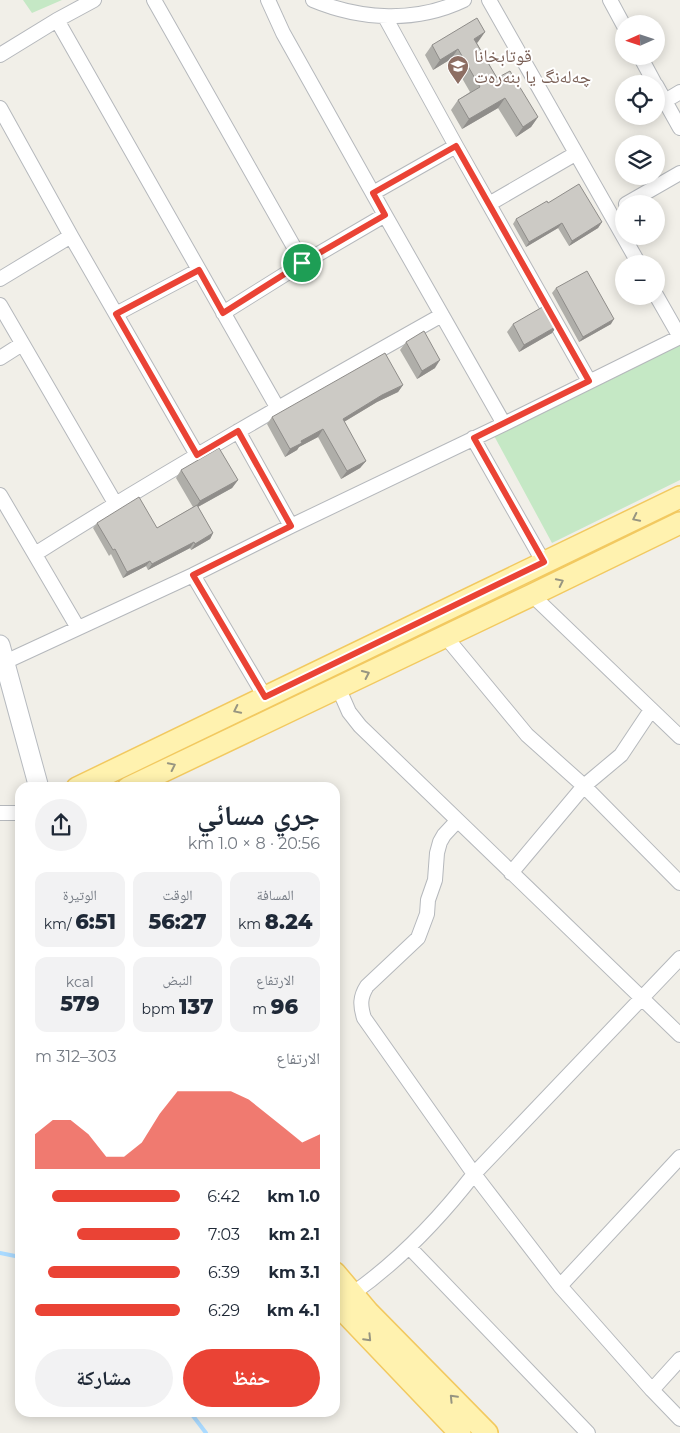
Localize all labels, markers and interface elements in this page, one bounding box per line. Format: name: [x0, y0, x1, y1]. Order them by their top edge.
north arrow: [615, 15, 665, 65]
map controls: [615, 15, 665, 305]
place label: قوتابخانا چەلەنگ یا بنەرەت: [474, 45, 591, 88]
school or university icon: قوتابخانا چەلەنگ یا بنەرەت: [446, 54, 470, 85]
button: locate: [615, 75, 665, 125]
button: layers: [615, 135, 665, 185]
button: +: [615, 195, 665, 245]
pin: [281, 242, 323, 284]
icon: arrive: [288, 249, 316, 277]
button: −: [615, 255, 665, 305]
one-way arrow: [632, 512, 641, 523]
one-way arrow: [555, 578, 564, 588]
one-way arrow: [361, 669, 370, 680]
one-way arrow: [234, 704, 243, 714]
one-way arrow: [167, 762, 176, 773]
text: جري مسائي: [197, 798, 320, 832]
button: share: [35, 799, 87, 851]
text: 20:56 · 8 × 1.0 km: [188, 834, 320, 853]
text: الوتيرة: [63, 886, 97, 904]
text: الوقت: [162, 886, 193, 904]
text: المسافة: [257, 886, 294, 904]
text: 6:51: [75, 909, 116, 934]
text: 56:27: [148, 909, 207, 934]
text: 8.24: [265, 909, 312, 934]
text: /km: [44, 915, 75, 933]
text: km: [238, 915, 265, 933]
text: النبض: [163, 971, 192, 989]
text: الارتفاع: [256, 971, 294, 989]
text: kcal: [66, 973, 94, 991]
text: 579: [60, 991, 100, 1016]
text: 137: [179, 994, 213, 1019]
text: 96: [271, 994, 298, 1019]
text: bpm: [142, 1000, 179, 1018]
text: m: [252, 1000, 271, 1018]
text: 303–312 m: [35, 1047, 117, 1066]
text: الارتفاع: [276, 1049, 320, 1068]
text: 6:42: [207, 1187, 240, 1206]
text: 1.0 km: [267, 1187, 320, 1206]
text: 7:03: [208, 1225, 240, 1244]
text: 2.1 km: [268, 1225, 320, 1244]
text: 6:39: [208, 1263, 240, 1282]
text: 3.1 km: [269, 1263, 320, 1282]
text: 6:29: [208, 1301, 240, 1320]
text: 4.1 km: [267, 1301, 320, 1320]
one-way arrow: [362, 1332, 371, 1341]
button: مشاركة: [35, 1349, 173, 1407]
button: حفظ: [183, 1349, 320, 1407]
one-way arrow: [449, 1395, 458, 1404]

